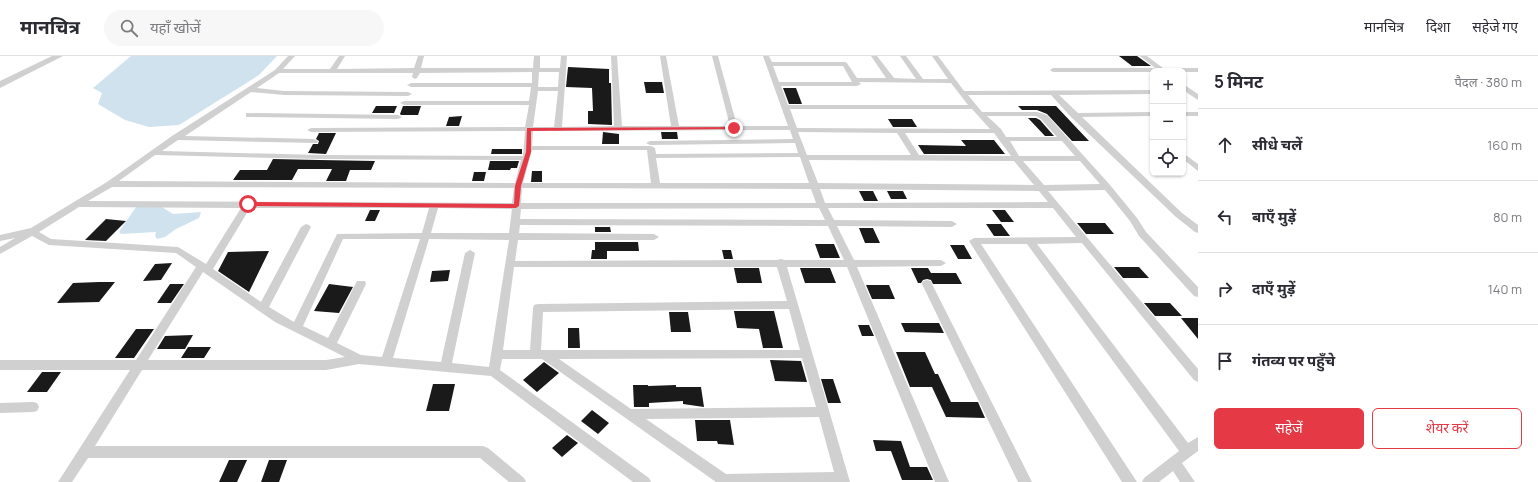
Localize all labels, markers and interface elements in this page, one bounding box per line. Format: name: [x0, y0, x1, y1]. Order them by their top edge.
search box: [104, 10, 384, 46]
text: मानचित्र: [20, 14, 80, 40]
icon: search: [118, 17, 140, 39]
text: यहाँ खोजें: [150, 17, 201, 38]
text: मानचित्र: [1364, 17, 1404, 36]
text: दिशा: [1426, 17, 1450, 36]
text: सहेजे गए: [1472, 17, 1518, 36]
map controls: [1150, 68, 1186, 176]
button: +: [1150, 68, 1186, 104]
text: 5 मिनट: [1214, 70, 1263, 93]
text: पैदल · 380 m: [1454, 73, 1522, 91]
button: −: [1150, 104, 1186, 140]
route end: [725, 119, 743, 137]
icon: ahead: [1214, 134, 1236, 156]
text: सीधे चलें: [1252, 134, 1302, 155]
text: 160 m: [1487, 136, 1522, 154]
button: locate: [1150, 140, 1186, 176]
route start: [239, 195, 257, 213]
icon: left: [1214, 206, 1236, 228]
text: बाएँ मुड़ें: [1252, 206, 1296, 227]
text: 80 m: [1493, 208, 1522, 226]
icon: right: [1214, 278, 1236, 300]
text: दाएँ मुड़ें: [1252, 278, 1295, 299]
text: 140 m: [1488, 280, 1522, 298]
icon: arrive: [1214, 350, 1236, 372]
text: गंतव्य पर पहुँचे: [1252, 350, 1335, 371]
button: सहेजें: [1214, 408, 1364, 449]
button: शेयर करें: [1372, 408, 1522, 449]

